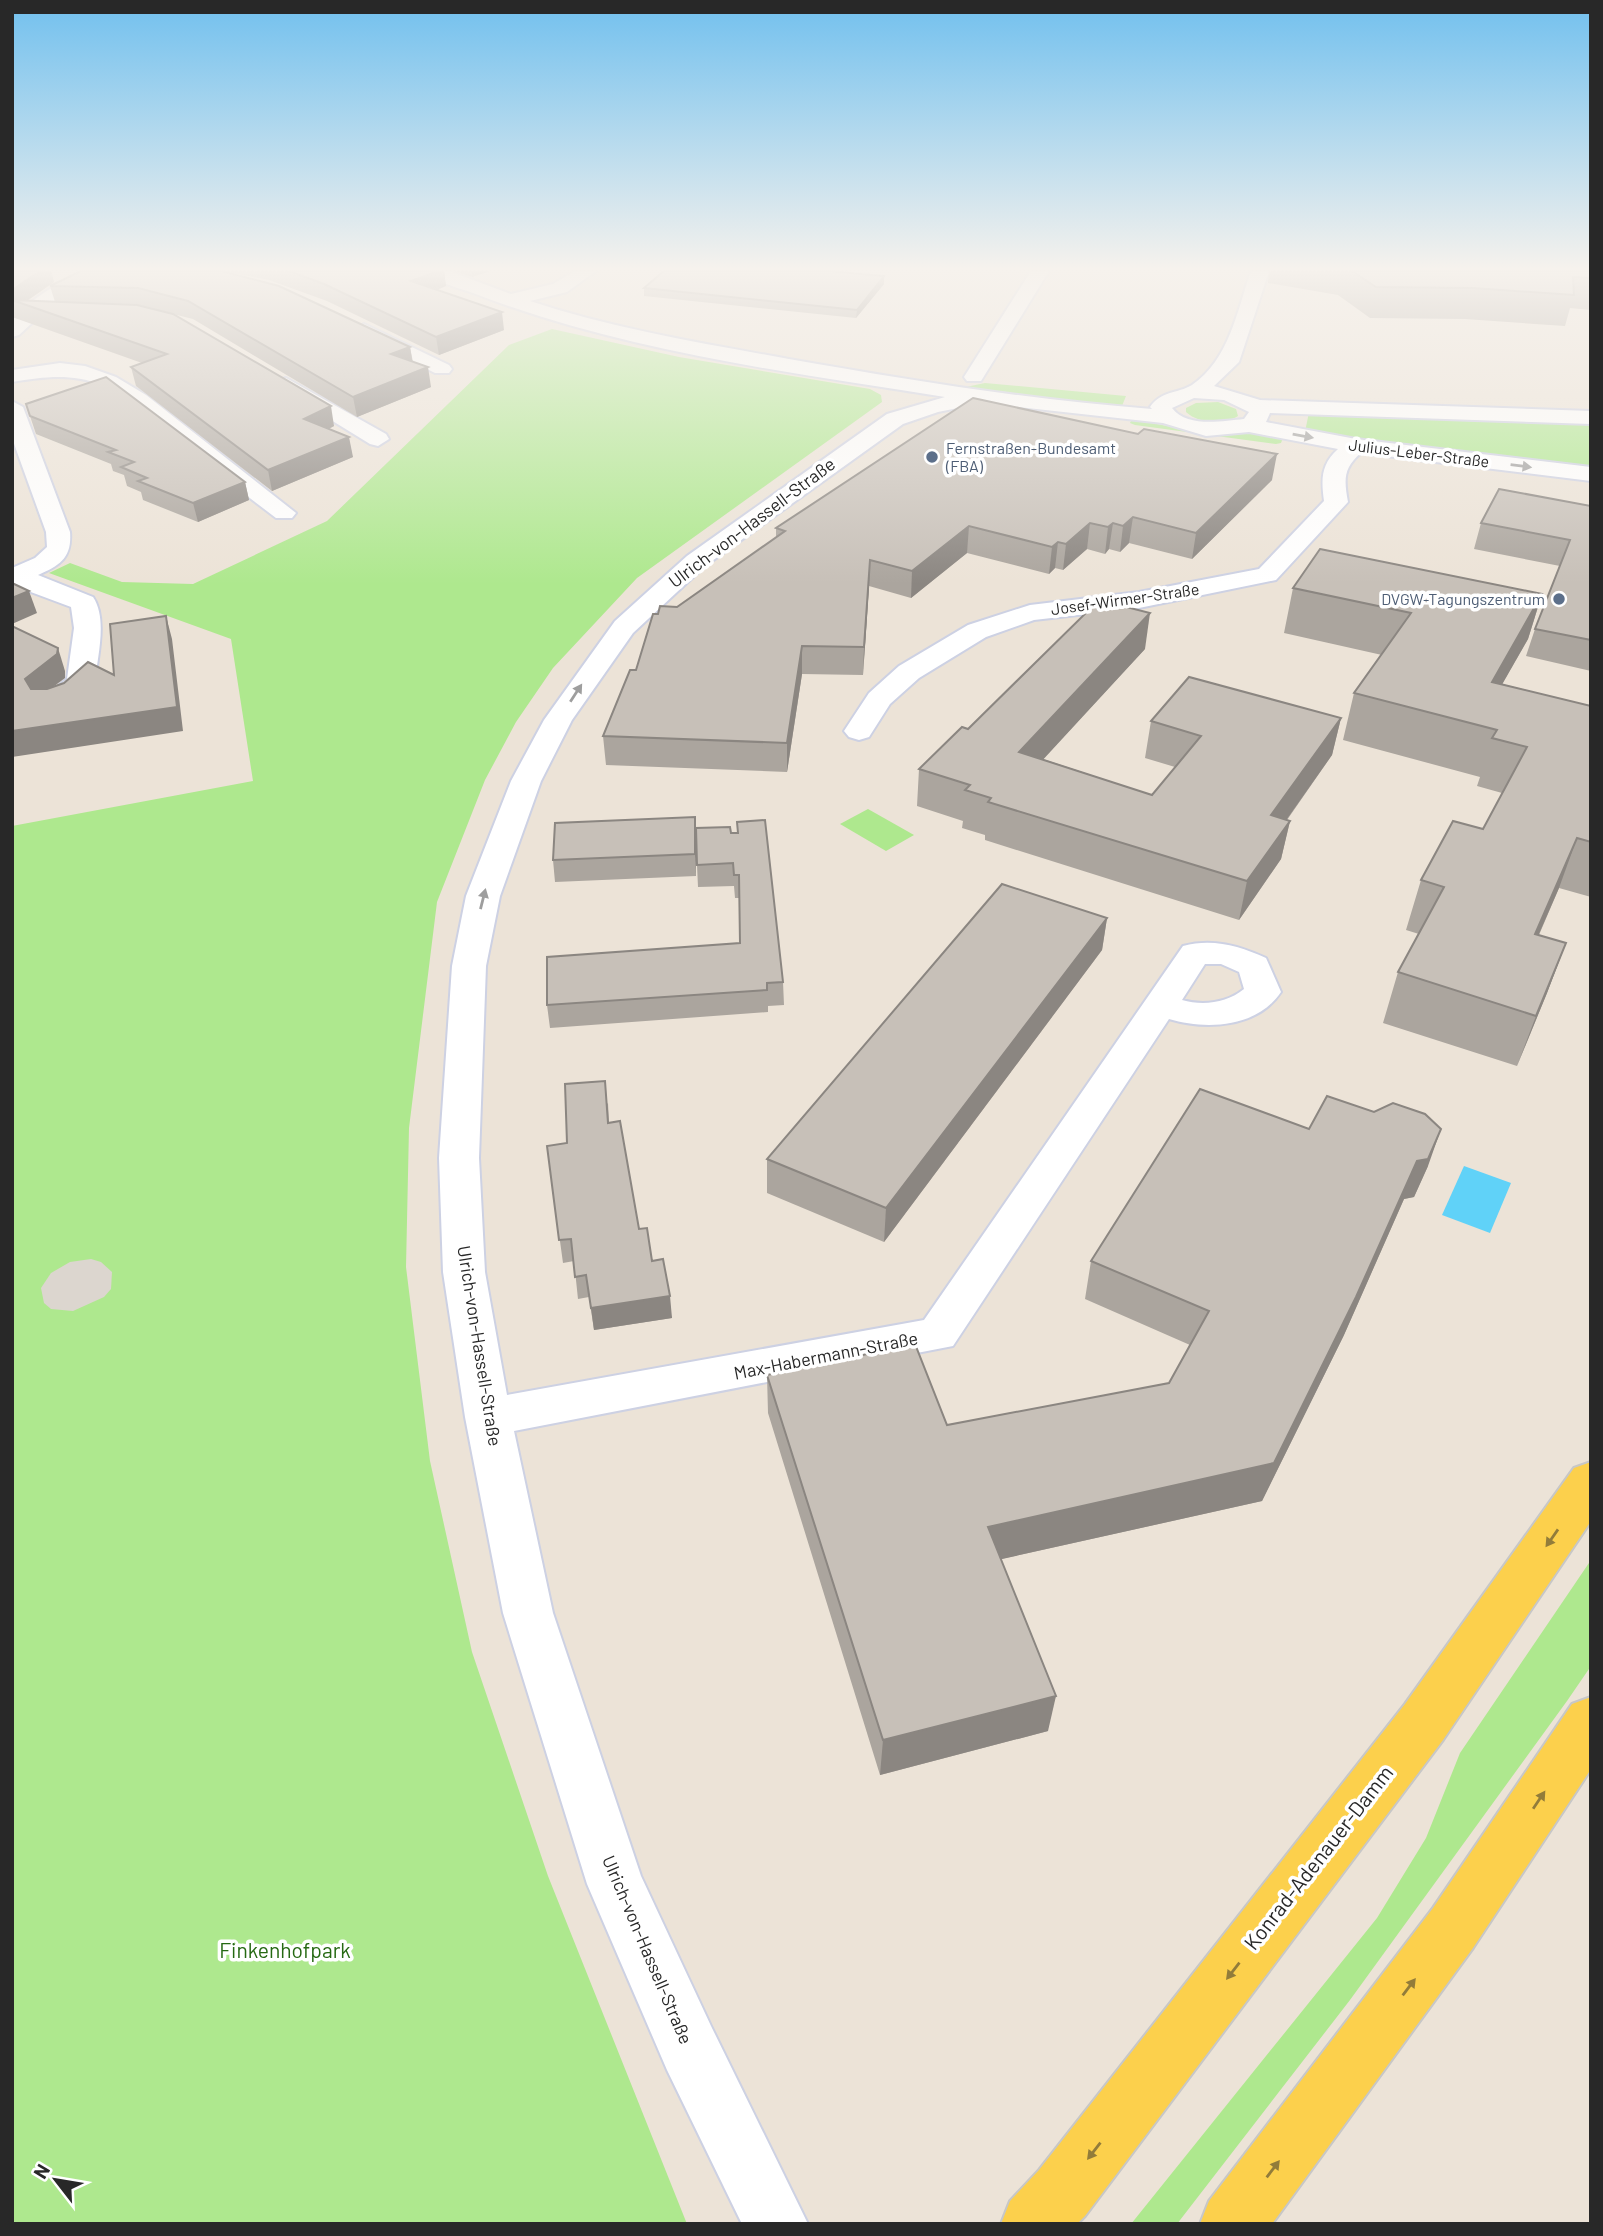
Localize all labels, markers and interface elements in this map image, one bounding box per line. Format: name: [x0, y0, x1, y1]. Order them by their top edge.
one-way arrow: [1292, 431, 1314, 442]
street label: Julius-Leber-Straße: [1348, 434, 1490, 471]
place label: Fernstraßen-Bundesamt (FBA): [945, 438, 1116, 475]
marker: Fernstraßen-Bundesamt (FBA): [924, 449, 940, 465]
street label: Ulrich-von-Hassell-Straße: [664, 452, 839, 592]
one-way arrow: [1511, 461, 1533, 472]
street label: Josef-Wirmer-Straße: [1050, 579, 1200, 618]
place label: DVGW-Tagungszentrum: [1381, 589, 1545, 608]
marker: DVGW-Tagungszentrum: [1551, 591, 1567, 607]
one-way arrow: [569, 683, 582, 702]
one-way arrow: [478, 888, 489, 910]
street label: Ulrich-von-Hassell-Straße: [453, 1244, 507, 1448]
street label: Max-Habermann-Straße: [732, 1326, 920, 1384]
one-way arrow: [1545, 1529, 1559, 1547]
street label: Konrad-Adenauer-Damm: [1238, 1760, 1398, 1954]
one-way arrow: [1532, 1791, 1546, 1809]
street label: Ulrich-von-Hassell-Straße: [598, 1852, 698, 2047]
park label: Finkenhofpark: [219, 1937, 351, 1962]
one-way arrow: [1226, 1962, 1240, 1980]
one-way arrow: [1402, 1978, 1416, 1996]
one-way arrow: [1087, 2142, 1102, 2160]
north arrow: [21, 2145, 91, 2215]
text: N: [28, 2160, 54, 2182]
one-way arrow: [1266, 2160, 1280, 2178]

